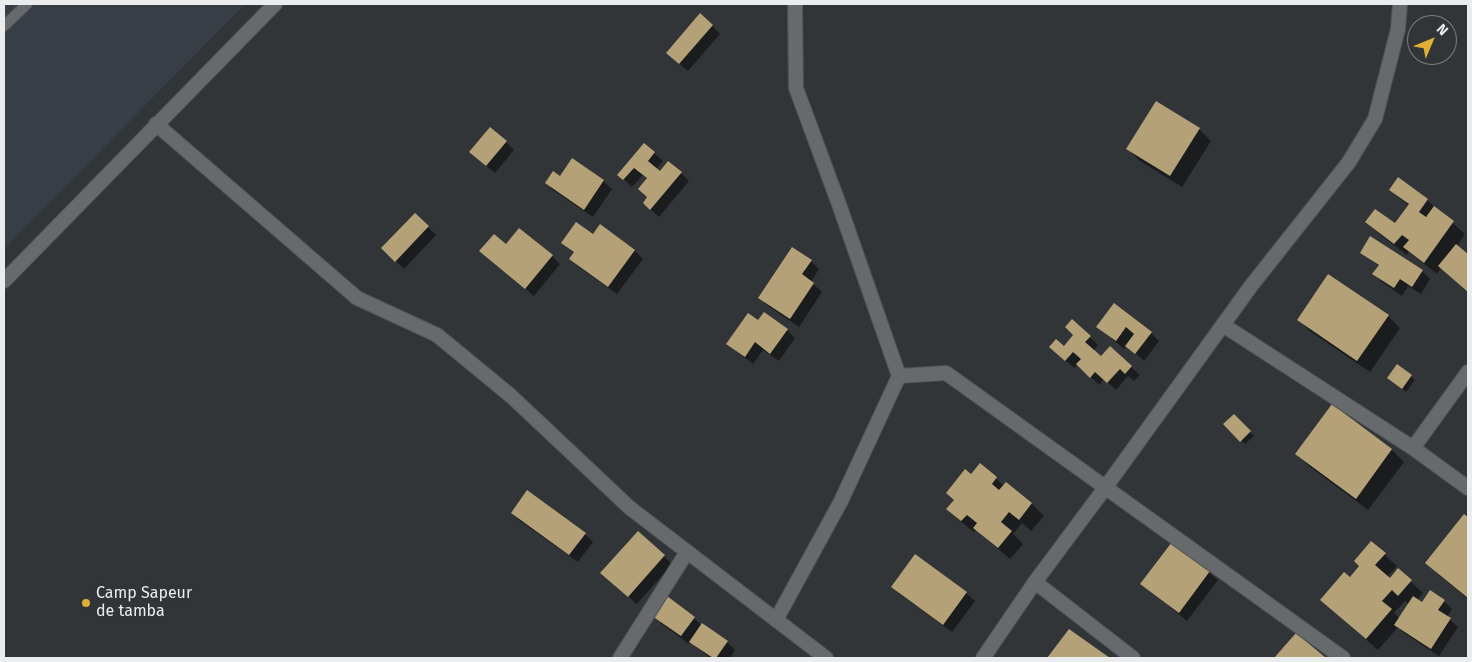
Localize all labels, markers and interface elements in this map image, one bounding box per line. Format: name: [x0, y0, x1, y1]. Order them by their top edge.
north arrow: [1407, 15, 1457, 65]
text: N: [1433, 20, 1452, 39]
place label: Camp Sapeur de tamba: [96, 584, 192, 622]
marker: Camp Sapeur de tamba: [80, 597, 92, 609]

